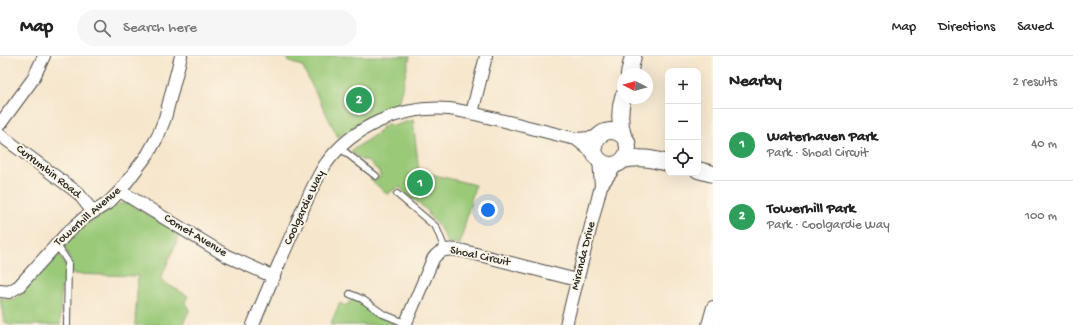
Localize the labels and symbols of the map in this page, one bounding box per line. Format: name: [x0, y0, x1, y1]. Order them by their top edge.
north arrow: [617, 68, 653, 104]
pin: 2: [346, 85, 372, 115]
street label: Currumbin Road: [13, 142, 84, 202]
street label: Coolgardie Way: [282, 168, 328, 248]
pin: 1: [407, 168, 433, 198]
street label: Towerhill Avenue: [51, 184, 125, 250]
your location: [478, 200, 498, 220]
street label: Comet Avenue: [161, 212, 230, 261]
street label: Miranda Drive: [569, 219, 599, 292]
street label: Shoal Circuit: [449, 244, 512, 270]

